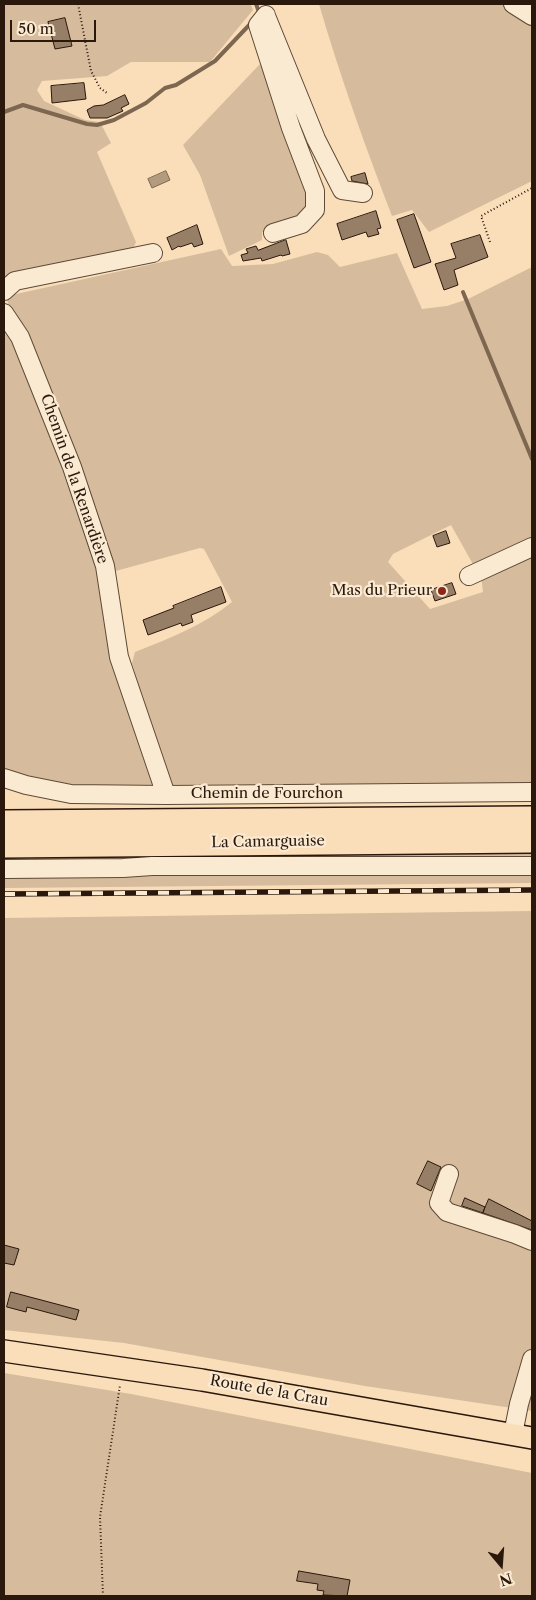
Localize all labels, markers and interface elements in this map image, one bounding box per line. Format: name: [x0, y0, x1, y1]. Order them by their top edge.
scale bar: [12, 10, 99, 42]
text: 50 m: [18, 19, 54, 38]
street label: Chemin de la Renardière: [36, 392, 112, 566]
place label: Mas du Prieur: [331, 582, 432, 600]
marker: Mas du Prieur: [436, 585, 448, 597]
street label: Chemin de Fourchon: [191, 785, 343, 803]
street label: La Camarguaise: [211, 832, 325, 852]
street label: Route de la Crau: [208, 1372, 330, 1410]
north arrow: [476, 1540, 526, 1590]
text: N: [497, 1569, 514, 1590]

